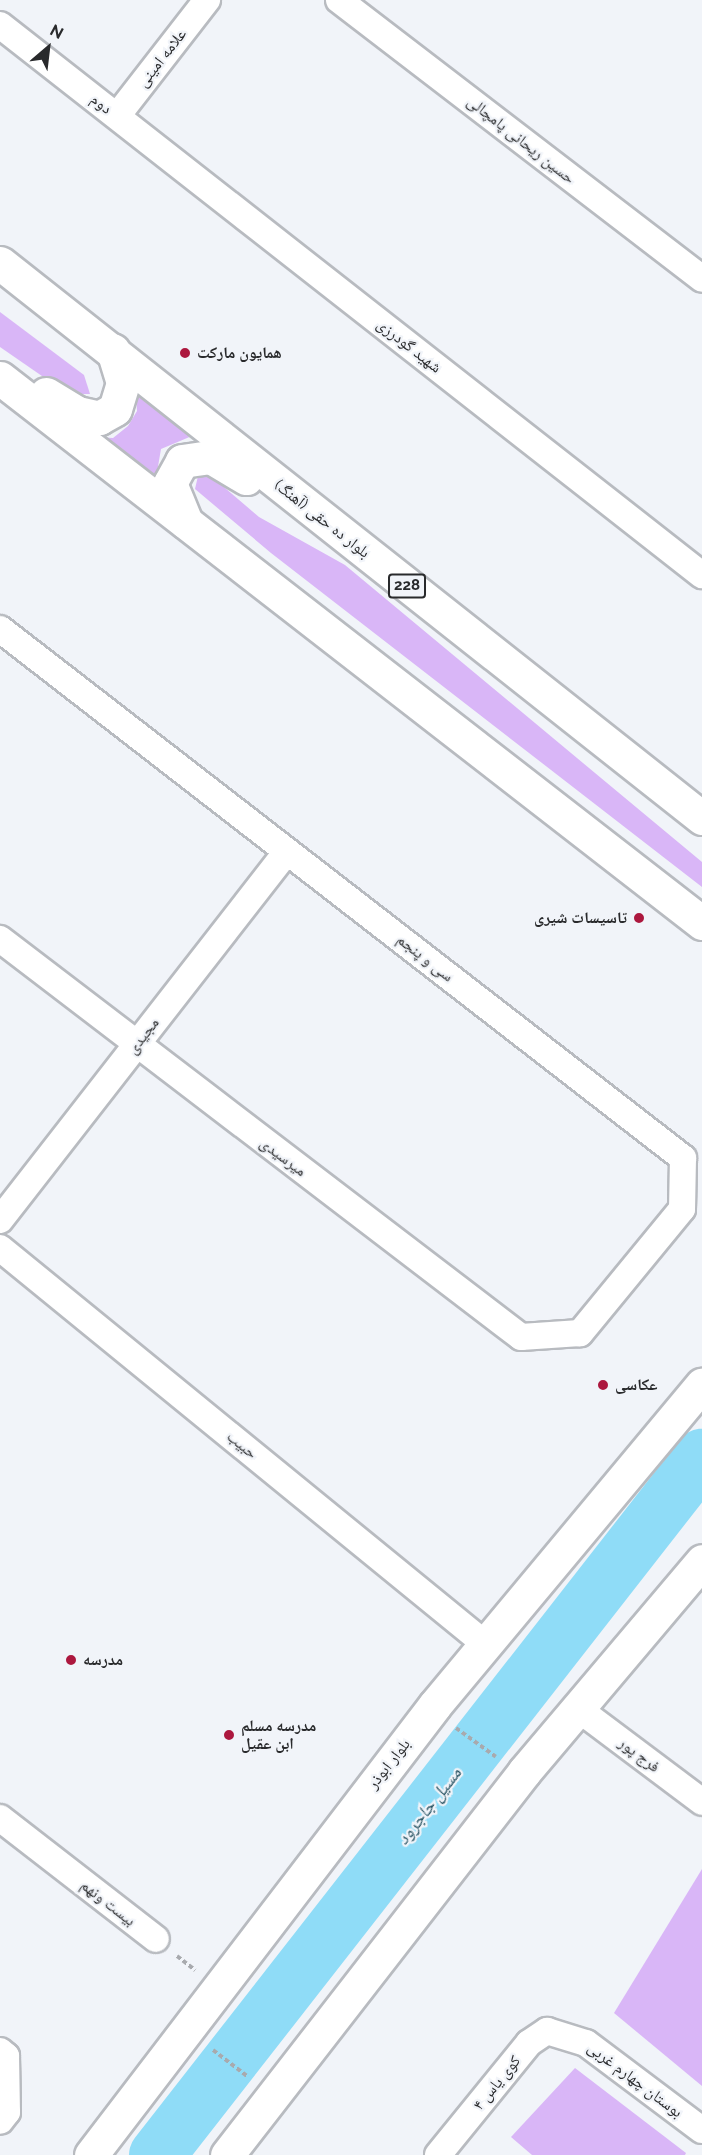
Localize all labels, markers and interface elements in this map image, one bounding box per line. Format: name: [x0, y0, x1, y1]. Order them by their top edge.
north arrow: [18, 18, 78, 78]
text: N: [47, 20, 67, 43]
street label: علامه امینی: [133, 25, 191, 91]
street label: دوم: [86, 90, 116, 118]
street label: حسین ریحانی پامچالی: [463, 92, 579, 188]
street label: شهید گودرزی: [373, 315, 445, 377]
place label: همایون مارکت: [197, 343, 282, 363]
marker: همایون مارکت: [178, 346, 192, 360]
street label: بلوار ده حقی (آهنگ): [270, 476, 374, 562]
road number: 228: [388, 574, 426, 598]
place label: تاسیسات شیری: [534, 908, 627, 928]
marker: تاسیسات شیری: [632, 911, 646, 925]
street label: سی و پنجم: [393, 930, 457, 986]
street label: مجیدی: [123, 1014, 163, 1058]
street label: میرسیدی: [256, 1133, 310, 1181]
place label: عکاسى: [615, 1375, 658, 1395]
marker: عکاسى: [596, 1378, 610, 1392]
street label: حبیب: [223, 1427, 261, 1463]
place label: مدرسه: [83, 1650, 123, 1670]
marker: مدرسه: [64, 1653, 78, 1667]
place label: مدرسه مسلم ابن عقیل: [241, 1716, 316, 1754]
marker: مدرسه مسلم ابن عقیل: [222, 1728, 236, 1742]
street label: فرج پور: [615, 1733, 663, 1777]
street label: بلوار ابوذر: [363, 1735, 415, 1793]
water label: مسیل جاجرود: [392, 1763, 466, 1849]
street label: بیست ونهم: [77, 1876, 139, 1930]
street label: بوستان چهارم غربی: [584, 2038, 686, 2122]
street label: کوی یاس ۴: [469, 2052, 525, 2114]

